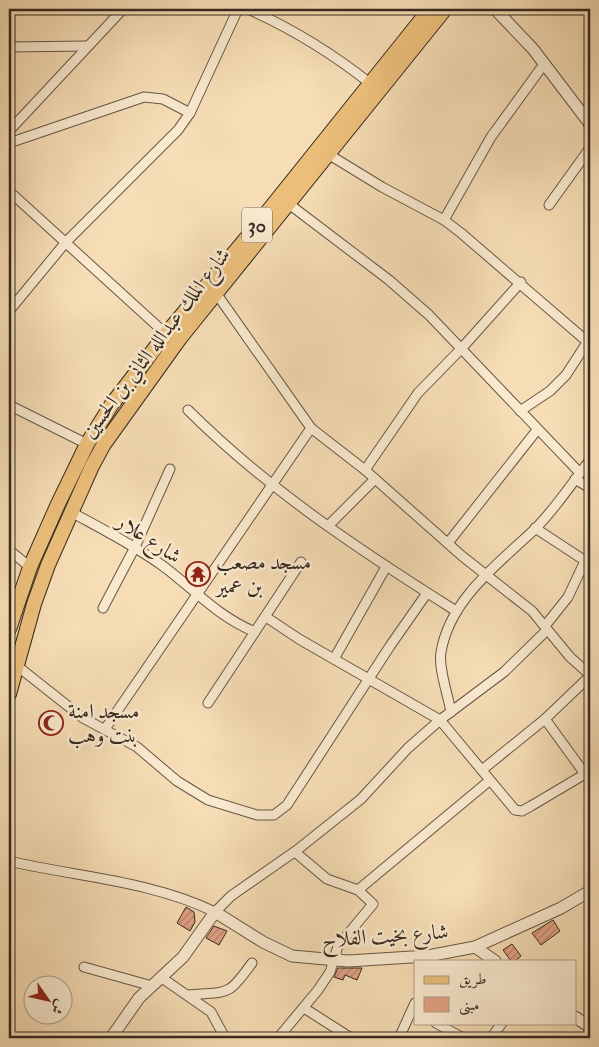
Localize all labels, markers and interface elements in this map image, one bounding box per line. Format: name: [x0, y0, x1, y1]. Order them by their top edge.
road number: 30: [242, 208, 272, 242]
street label: شارع الملك عبدالله الثاني بن الحسين: [75, 242, 240, 446]
street label: شارع علار: [108, 507, 187, 573]
place label: مسجد مصعب بن عمير: [214, 549, 311, 600]
temple icon: مسجد مصعب بن عمير: [185, 561, 211, 587]
place label: مسجد امنة بنت وهب: [68, 698, 139, 749]
mosque icon: مسجد امنة بنت وهب: [38, 710, 64, 736]
street label: شارع بخيت الفلاح: [321, 918, 450, 959]
legend: [414, 960, 576, 1024]
text: طريق: [459, 970, 486, 989]
north arrow: [22, 974, 72, 1024]
text: ش: [47, 996, 69, 1018]
text: مبنى: [459, 996, 479, 1016]

